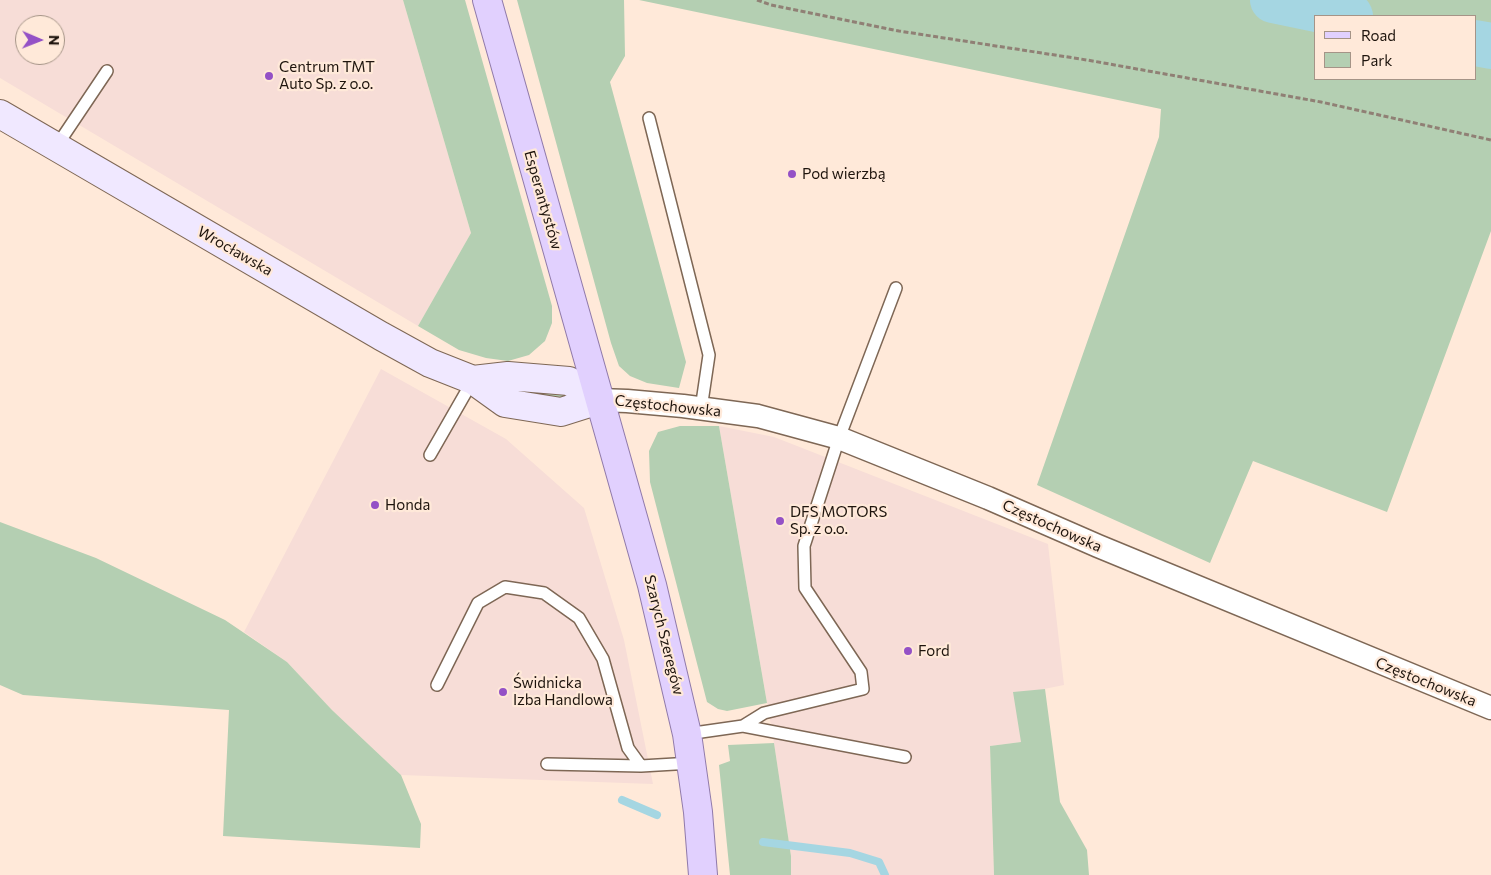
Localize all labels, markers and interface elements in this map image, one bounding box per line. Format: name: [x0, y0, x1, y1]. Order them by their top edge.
north arrow: [15, 15, 65, 65]
legend: [1314, 15, 1476, 80]
text: Road: [1361, 26, 1396, 44]
text: N: [46, 35, 63, 46]
text: Park: [1361, 51, 1392, 69]
place label: Centrum TMT Auto Sp. z o.o.: [279, 58, 375, 93]
marker: Centrum TMT Auto Sp. z o.o.: [263, 70, 275, 82]
street label: Esperantystów: [520, 148, 566, 252]
place label: Pod wierzbą: [802, 165, 886, 183]
marker: Pod wierzbą: [786, 168, 798, 180]
street label: Wrocławska: [194, 222, 276, 280]
street label: Częstochowska: [614, 391, 722, 421]
place label: Honda: [385, 496, 430, 514]
street label: Częstochowska: [1000, 496, 1104, 556]
marker: Honda: [369, 499, 381, 511]
place label: DFS MOTORS Sp. z o.o.: [790, 503, 887, 538]
marker: DFS MOTORS Sp. z o.o.: [774, 515, 786, 527]
street label: Szarych Szeregów: [640, 573, 688, 697]
place label: Ford: [918, 642, 950, 660]
marker: Ford: [902, 645, 914, 657]
street label: Częstochowska: [1373, 654, 1479, 710]
place label: Świdnicka Izba Handlowa: [513, 674, 613, 709]
marker: Świdnicka Izba Handlowa: [497, 686, 509, 698]

